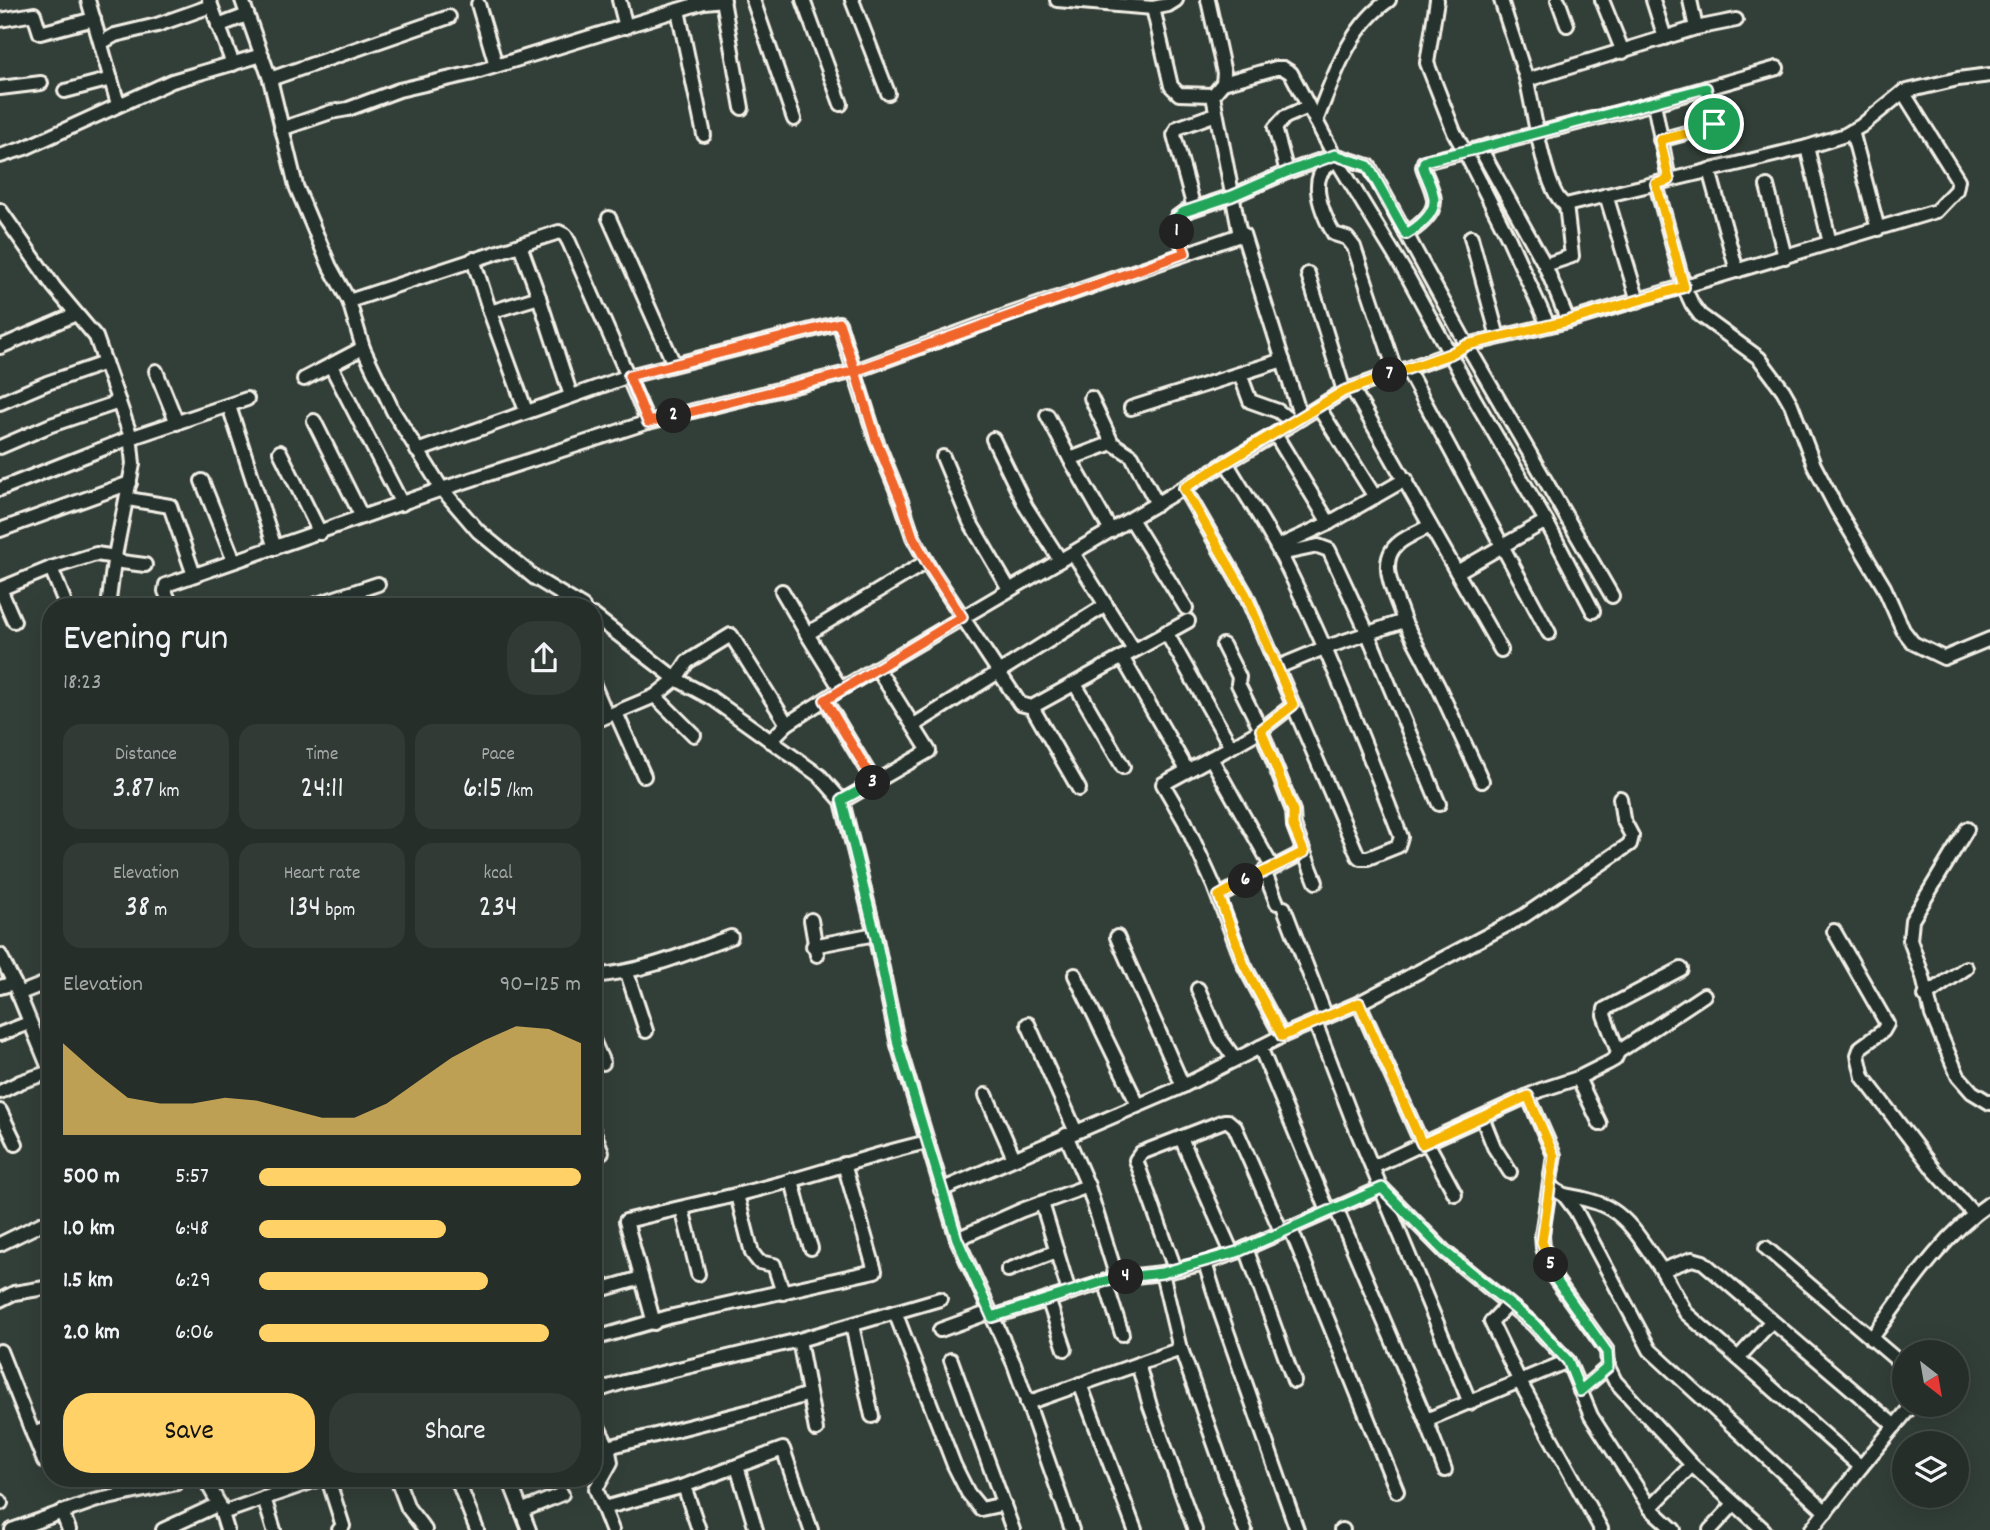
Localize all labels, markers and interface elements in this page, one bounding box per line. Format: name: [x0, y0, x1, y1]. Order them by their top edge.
pin: [1684, 94, 1744, 154]
icon: arrive: [1695, 105, 1733, 143]
pin: 1: [1160, 215, 1194, 250]
text: 1: [1174, 218, 1179, 245]
pin: 7: [1372, 358, 1408, 392]
text: 7: [1386, 361, 1393, 388]
pin: 2: [656, 398, 692, 434]
text: 2: [669, 402, 678, 429]
text: Evening run: [63, 613, 228, 668]
button: share: [507, 621, 581, 695]
text: 18:23: [63, 667, 101, 700]
text: Distance: [115, 742, 177, 769]
text: Time: [306, 742, 338, 769]
text: Pace: [481, 742, 515, 769]
pin: 3: [856, 766, 890, 800]
text: 3.87: [112, 769, 154, 812]
text: 24:11: [300, 769, 344, 812]
text: 6:15: [463, 769, 503, 812]
text: 3: [868, 769, 877, 796]
text: km: [154, 779, 180, 806]
text: /km: [503, 779, 533, 806]
text: Elevation: [113, 861, 179, 888]
text: Heart rate: [284, 861, 360, 888]
text: kcal: [484, 861, 512, 888]
pin: 6: [1228, 864, 1264, 898]
text: 6: [1241, 867, 1250, 894]
text: 38: [125, 888, 150, 931]
text: 134: [289, 888, 321, 931]
text: 234: [479, 888, 517, 931]
text: m: [150, 898, 167, 925]
text: bpm: [321, 898, 355, 925]
text: Elevation: [63, 969, 143, 1002]
text: 90–125 m: [500, 969, 581, 1002]
text: 500 m: [63, 1161, 120, 1194]
text: 5:57: [175, 1161, 209, 1194]
text: 1.0 km: [63, 1213, 115, 1246]
text: 6:48: [175, 1213, 209, 1246]
pin: 5: [1534, 1248, 1568, 1282]
text: 5: [1546, 1251, 1555, 1278]
pin: 4: [1108, 1260, 1144, 1294]
text: 4: [1122, 1263, 1129, 1290]
text: 1.5 km: [63, 1265, 113, 1298]
text: 6:29: [175, 1265, 211, 1298]
text: 2.0 km: [63, 1317, 120, 1350]
text: 6:06: [175, 1317, 214, 1350]
north arrow: [1892, 1340, 1969, 1418]
map controls: [1892, 1340, 1969, 1508]
button: Save: [63, 1393, 315, 1473]
button: Share: [329, 1393, 581, 1473]
button: layers: [1892, 1431, 1969, 1508]

